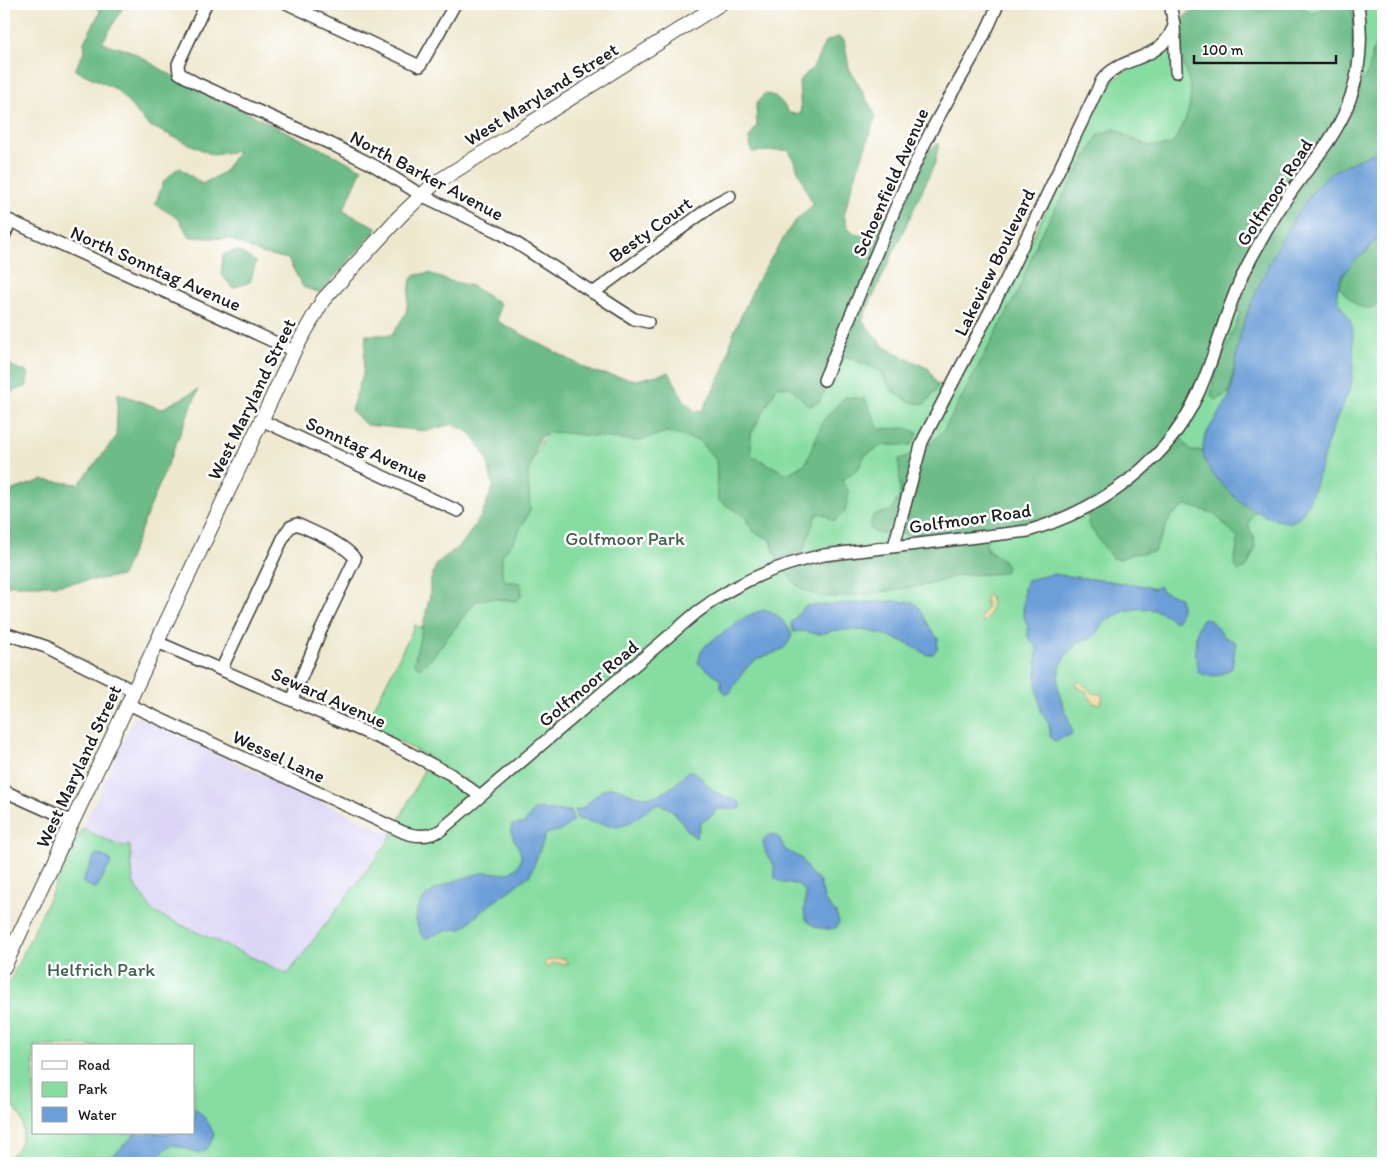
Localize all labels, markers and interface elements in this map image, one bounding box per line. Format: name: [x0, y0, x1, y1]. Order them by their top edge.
scale bar: [1194, 32, 1337, 64]
street label: West Maryland Street: [460, 38, 622, 151]
text: 100 m: [1202, 41, 1244, 59]
street label: Schoenfield Avenue: [847, 104, 934, 260]
street label: North Barker Avenue: [346, 125, 507, 226]
street label: Golfmoor Road: [1231, 134, 1318, 250]
street label: Lakeview Boulevard: [949, 184, 1040, 340]
street label: Besty Court: [604, 192, 696, 267]
street label: North Sonntag Avenue: [67, 221, 245, 316]
street label: West Maryland Street: [202, 315, 301, 484]
street label: Sonntag Avenue: [302, 411, 432, 488]
street label: Golfmoor Road: [908, 499, 1033, 538]
park label: Golfmoor Park: [565, 527, 685, 550]
street label: Golfmoor Road: [534, 635, 643, 732]
street label: Seward Avenue: [268, 662, 390, 733]
street label: West Maryland Street: [31, 681, 126, 851]
street label: Wessel Lane: [229, 725, 329, 788]
park label: Helfrich Park: [47, 958, 155, 981]
legend: [32, 1044, 195, 1134]
text: Road: [78, 1056, 111, 1074]
text: Park: [78, 1080, 108, 1098]
text: Water: [78, 1106, 117, 1124]

